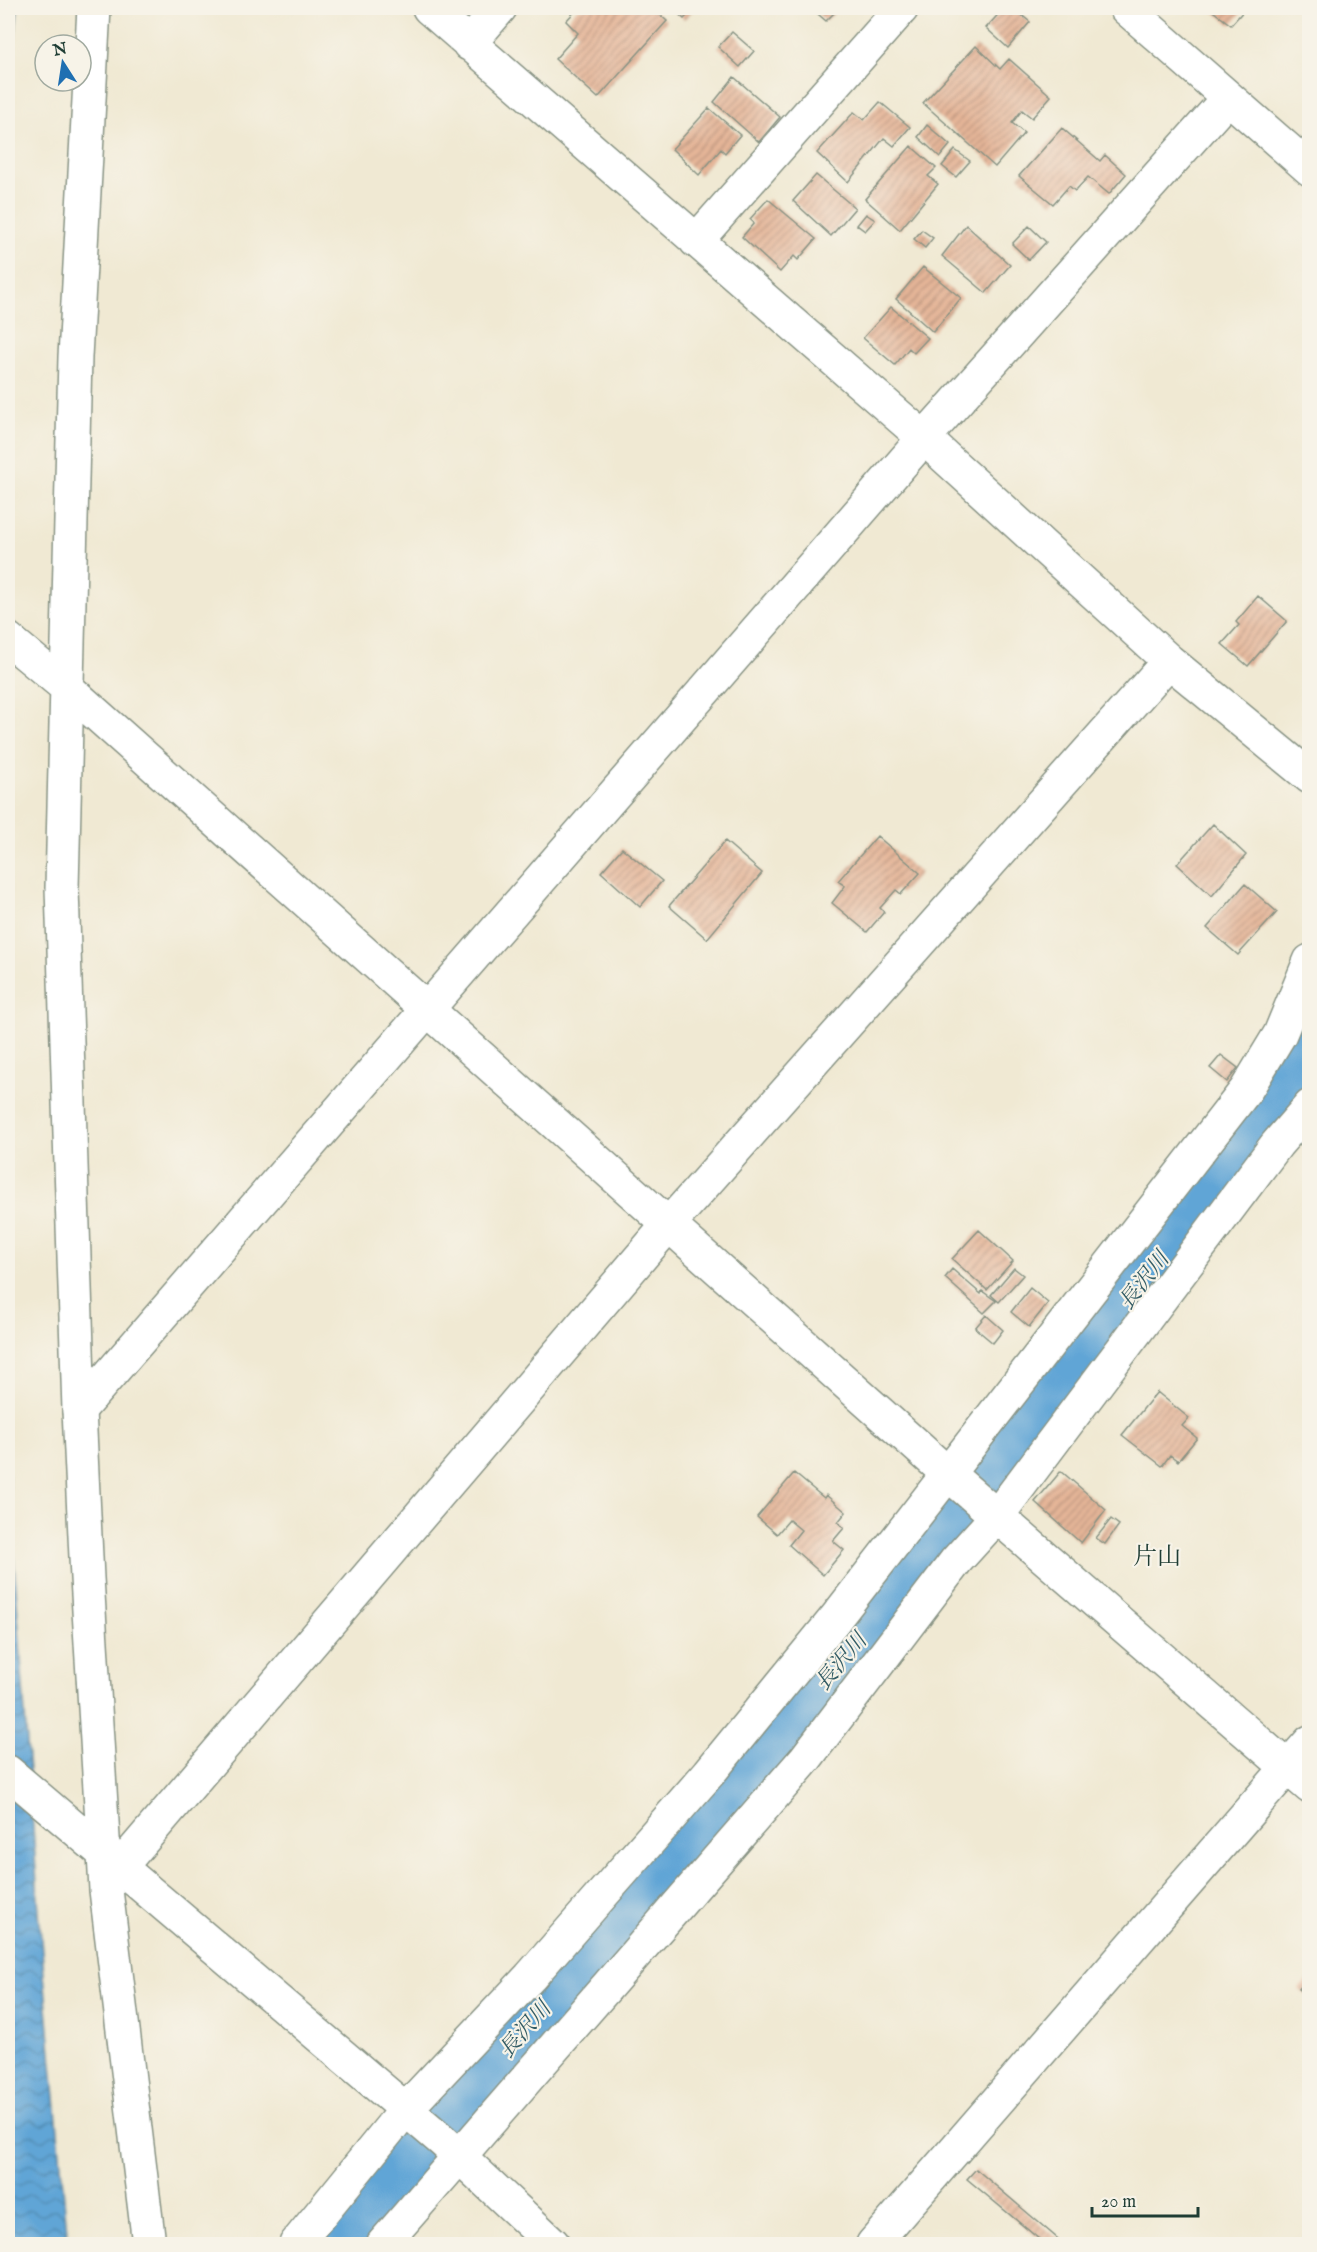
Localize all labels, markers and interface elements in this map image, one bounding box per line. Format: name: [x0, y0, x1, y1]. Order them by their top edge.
north arrow: [33, 33, 93, 93]
text: N: [50, 39, 69, 62]
water label: 長沢川: [1113, 1245, 1177, 1316]
district label: 片山: [1133, 1542, 1181, 1573]
water label: 長沢川: [810, 1626, 875, 1697]
water label: 長沢川: [493, 1995, 559, 2064]
scale bar: [1092, 2180, 1198, 2218]
text: 20 m: [1101, 2191, 1136, 2214]

